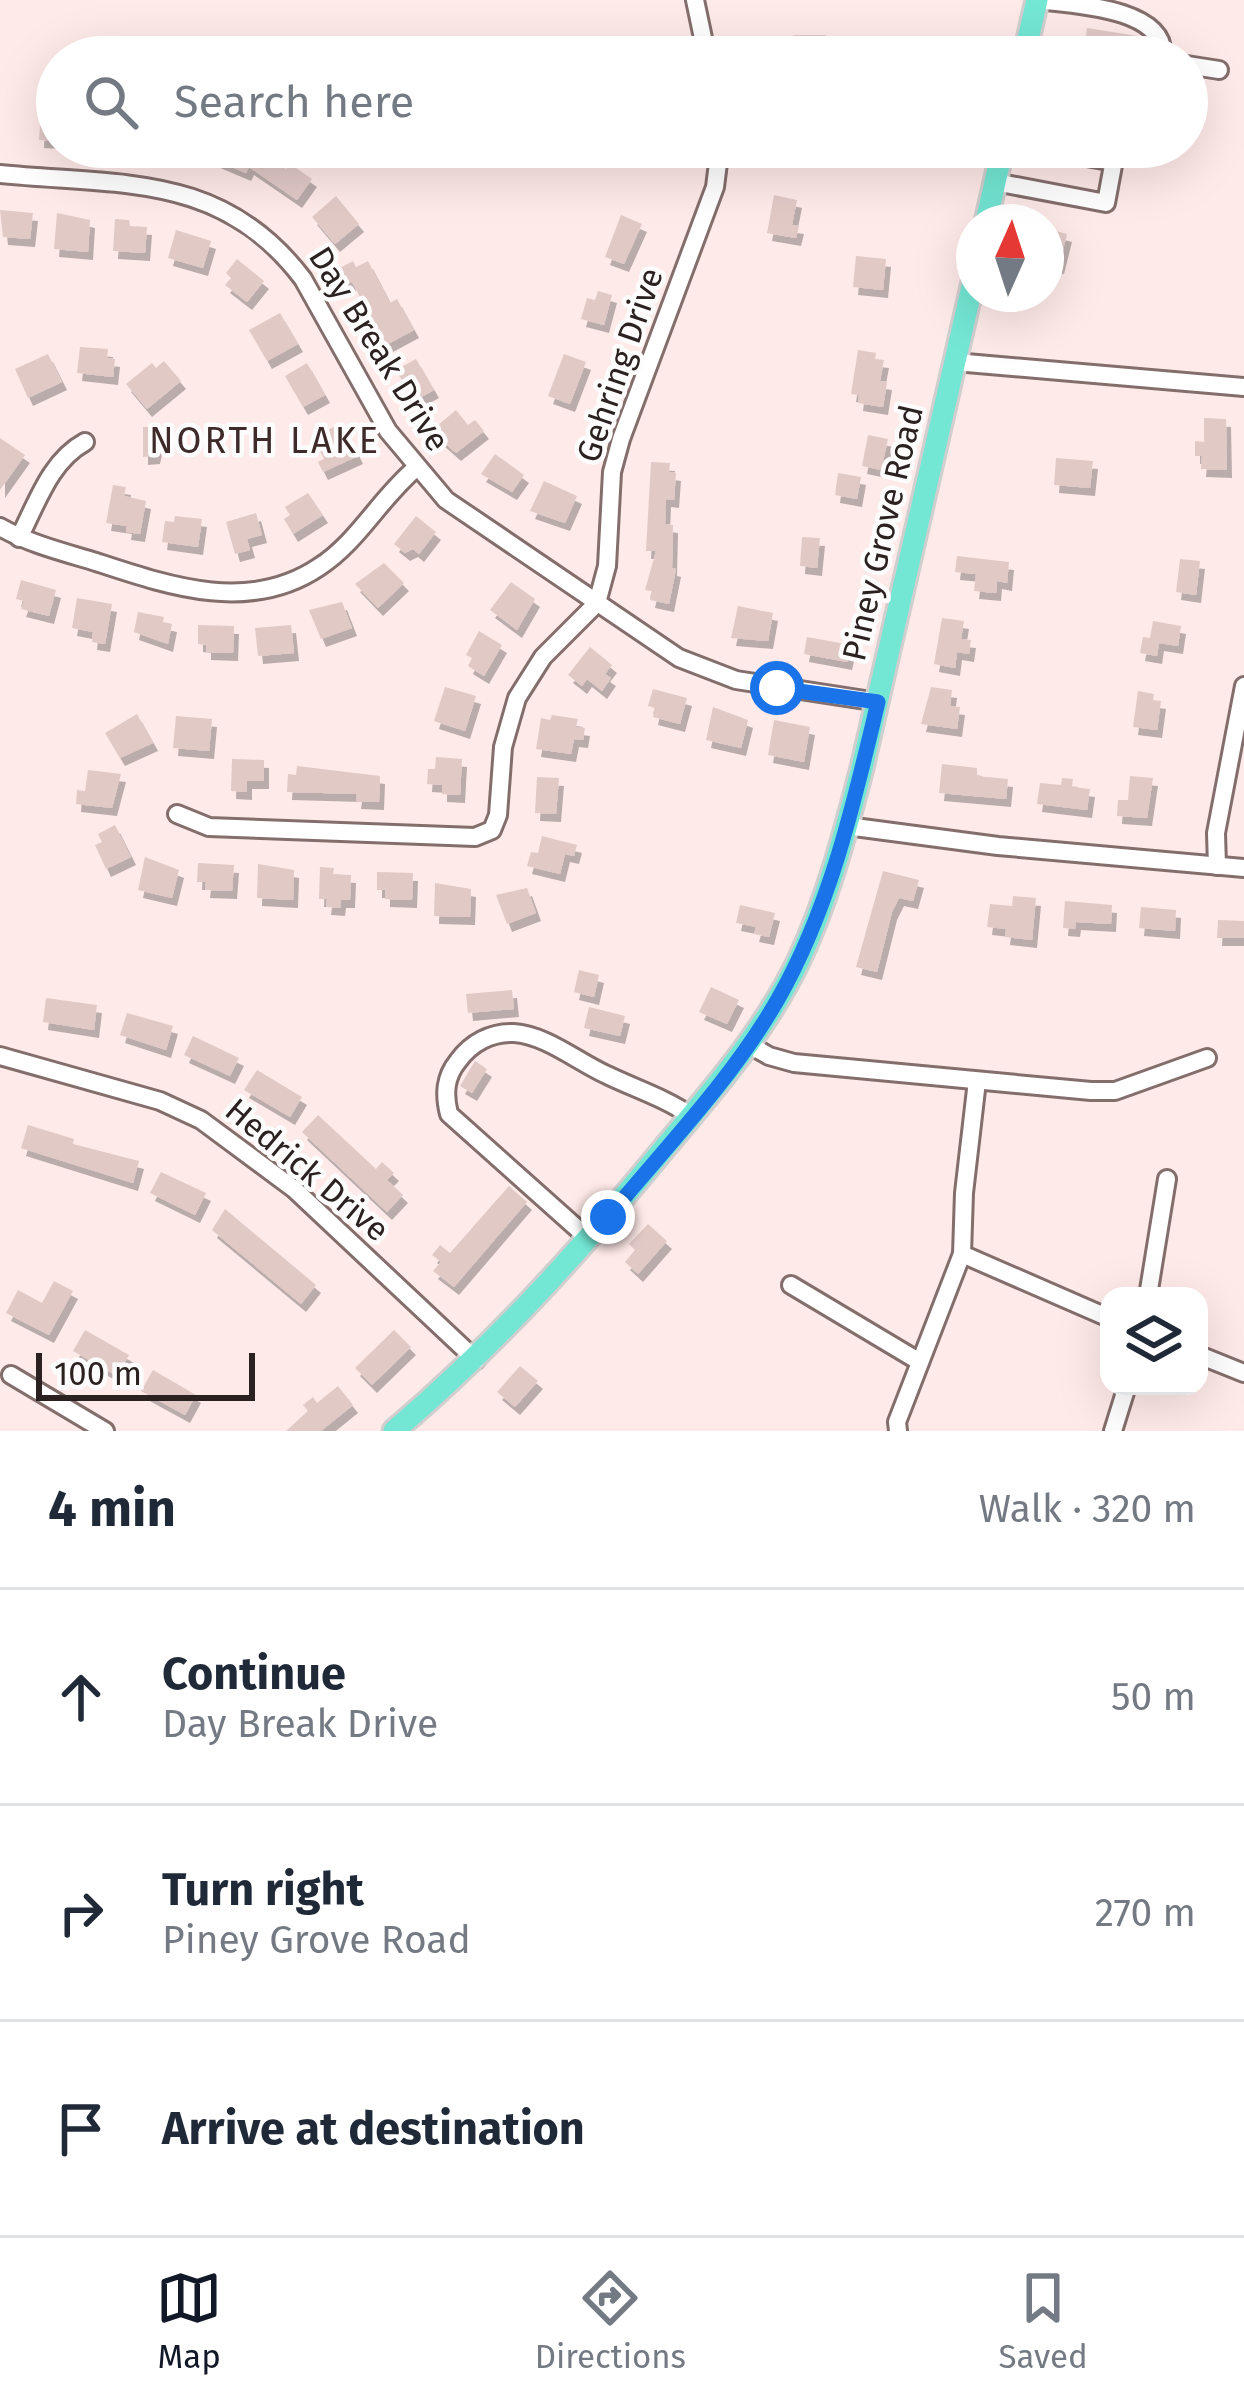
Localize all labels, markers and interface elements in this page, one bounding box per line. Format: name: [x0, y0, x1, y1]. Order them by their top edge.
search box: [36, 36, 1208, 168]
icon: search: [78, 69, 144, 135]
text: Search here: [174, 75, 414, 129]
north arrow: [956, 204, 1064, 312]
street label: Day Break Drive: [300, 239, 458, 459]
street label: Gehring Drive: [568, 263, 672, 467]
street label: Piney Grove Road: [834, 401, 932, 665]
district label: NORTH LAKE: [149, 419, 381, 463]
route start: [750, 661, 804, 715]
street label: Hedrick Drive: [217, 1090, 397, 1250]
route end: [581, 1190, 635, 1244]
map controls: [1100, 1287, 1208, 1395]
button: layers: [1100, 1287, 1208, 1395]
scale bar: [36, 1347, 255, 1400]
text: 100 m: [54, 1354, 142, 1394]
text: 4 min: [48, 1478, 176, 1540]
text: Walk · 320 m: [979, 1486, 1196, 1532]
text: Continue: [162, 1647, 346, 1701]
icon: ahead: [48, 1664, 114, 1730]
text: 50 m: [1111, 1674, 1196, 1720]
text: Day Break Drive: [162, 1701, 438, 1747]
text: Turn right: [162, 1863, 364, 1917]
icon: right: [48, 1880, 114, 1946]
text: 270 m: [1095, 1890, 1196, 1936]
text: Piney Grove Road: [162, 1917, 471, 1963]
icon: arrive: [48, 2096, 114, 2162]
text: Arrive at destination: [162, 2102, 585, 2156]
tab: Map: [156, 2265, 222, 2377]
tab: Directions: [535, 2265, 686, 2377]
tab: Saved: [998, 2265, 1088, 2377]

